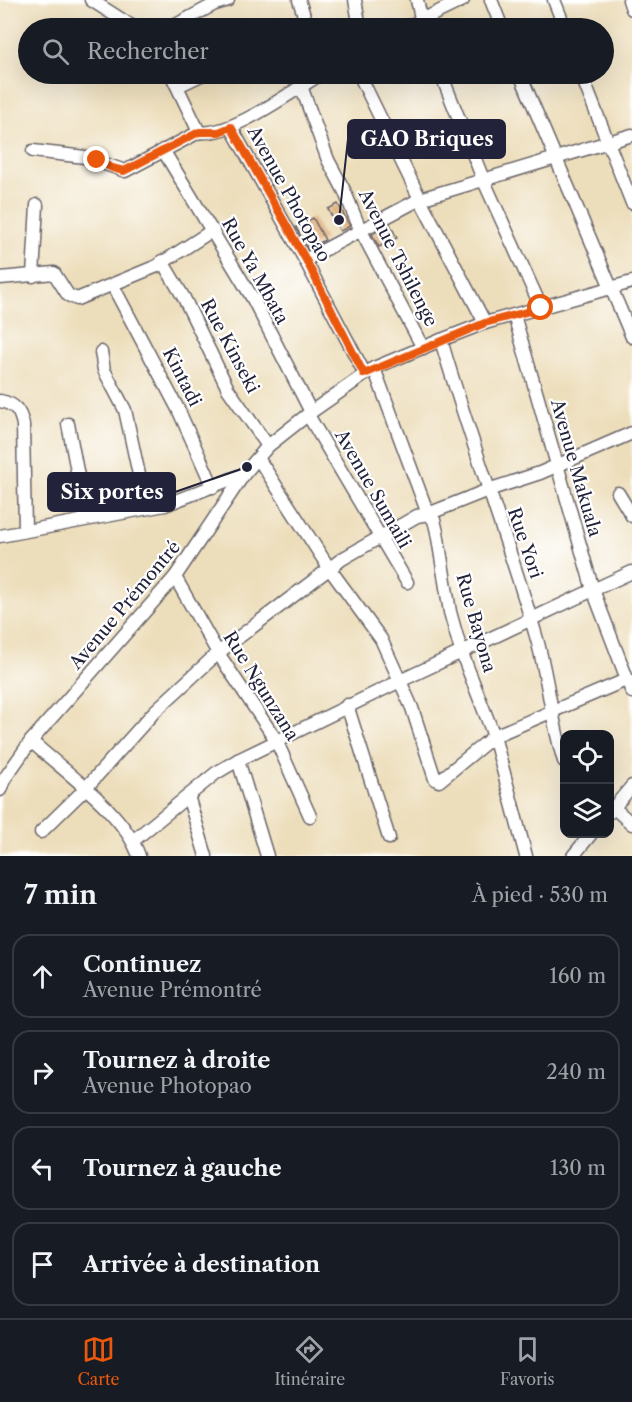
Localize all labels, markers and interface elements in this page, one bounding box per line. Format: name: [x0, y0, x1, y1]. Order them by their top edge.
search box: [18, 18, 614, 84]
icon: search: [39, 35, 72, 68]
text: Rechercher: [87, 38, 209, 65]
callout: GAO Briques: [348, 120, 505, 158]
street label: Avenue Photopao: [242, 121, 335, 266]
text: GAO Briques: [360, 127, 494, 151]
route end: [83, 146, 109, 172]
street label: Avenue Tshilenge: [353, 185, 442, 330]
street label: Rue Ya Mbata: [217, 214, 293, 328]
route start: [527, 294, 553, 320]
street label: Rue Kinseki: [196, 295, 264, 397]
street label: Kintadi: [158, 344, 206, 411]
street label: Avenue Makuala: [546, 396, 606, 540]
street label: Avenue Sumaili: [330, 425, 416, 553]
callout: Six portes: [48, 473, 175, 511]
text: Six portes: [61, 480, 163, 504]
street label: Rue Yori: [503, 505, 547, 582]
street label: Avenue Prémontré: [64, 536, 185, 674]
street label: Rue Bayona: [451, 571, 501, 676]
street label: Rue Ngunzana: [219, 627, 304, 745]
map controls: [560, 730, 614, 838]
button: locate: [560, 730, 614, 784]
button: layers: [560, 784, 614, 838]
text: 7 min: [24, 879, 97, 911]
text: À pied · 530 m: [472, 883, 608, 907]
text: Continuez: [83, 951, 202, 978]
icon: ahead: [26, 960, 59, 993]
text: 160 m: [549, 964, 606, 988]
text: Avenue Prémontré: [83, 978, 262, 1002]
text: Tournez à droite: [83, 1047, 270, 1074]
icon: right: [26, 1056, 59, 1089]
text: 240 m: [546, 1060, 606, 1084]
text: Avenue Photopao: [83, 1074, 252, 1098]
icon: left: [26, 1152, 59, 1185]
text: Tournez à gauche: [83, 1155, 282, 1182]
text: 130 m: [550, 1156, 606, 1180]
icon: arrive: [26, 1248, 59, 1281]
text: Arrivée à destination: [83, 1251, 320, 1278]
tab: Carte: [77, 1333, 120, 1389]
tab: Itinéraire: [274, 1333, 345, 1389]
tab: Favoris: [500, 1333, 555, 1389]

